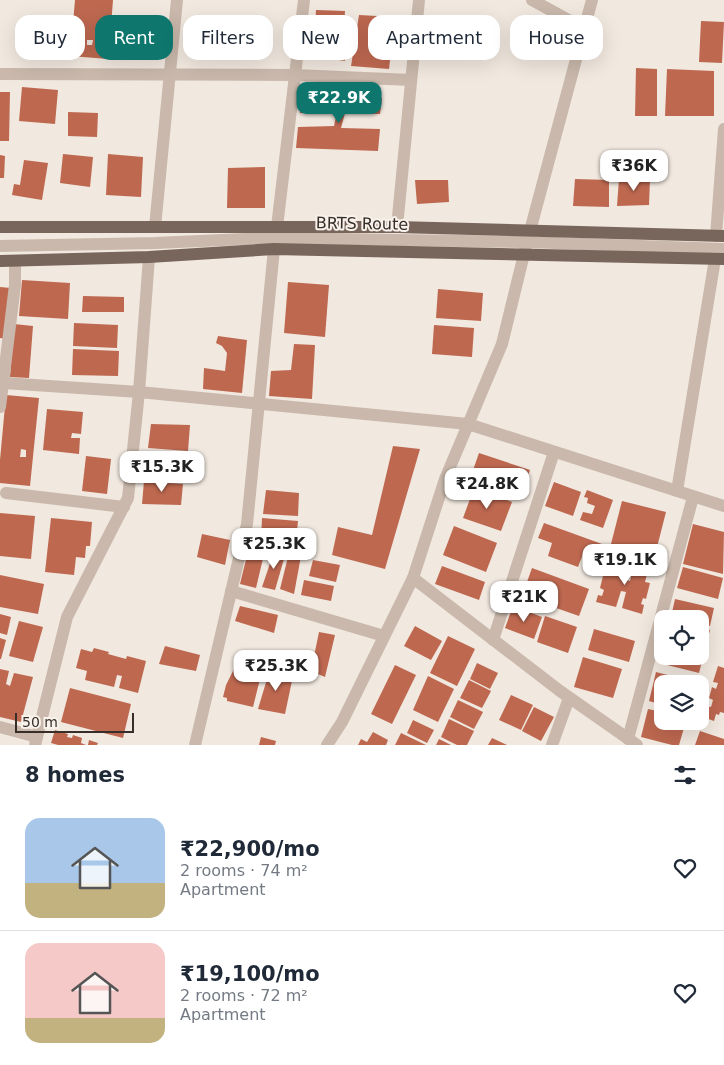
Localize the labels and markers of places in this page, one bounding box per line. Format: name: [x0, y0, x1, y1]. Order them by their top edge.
pin: ₹22.9K: [298, 82, 380, 124]
pin: ₹36K: [604, 150, 664, 192]
pin: ₹15.3K: [121, 450, 203, 493]
pin: ₹24.8K: [446, 468, 528, 510]
pin: ₹25.3K: [233, 528, 315, 570]
pin: ₹19.1K: [584, 544, 666, 586]
pin: ₹21K: [494, 580, 554, 623]
pin: ₹25.3K: [235, 650, 317, 692]

